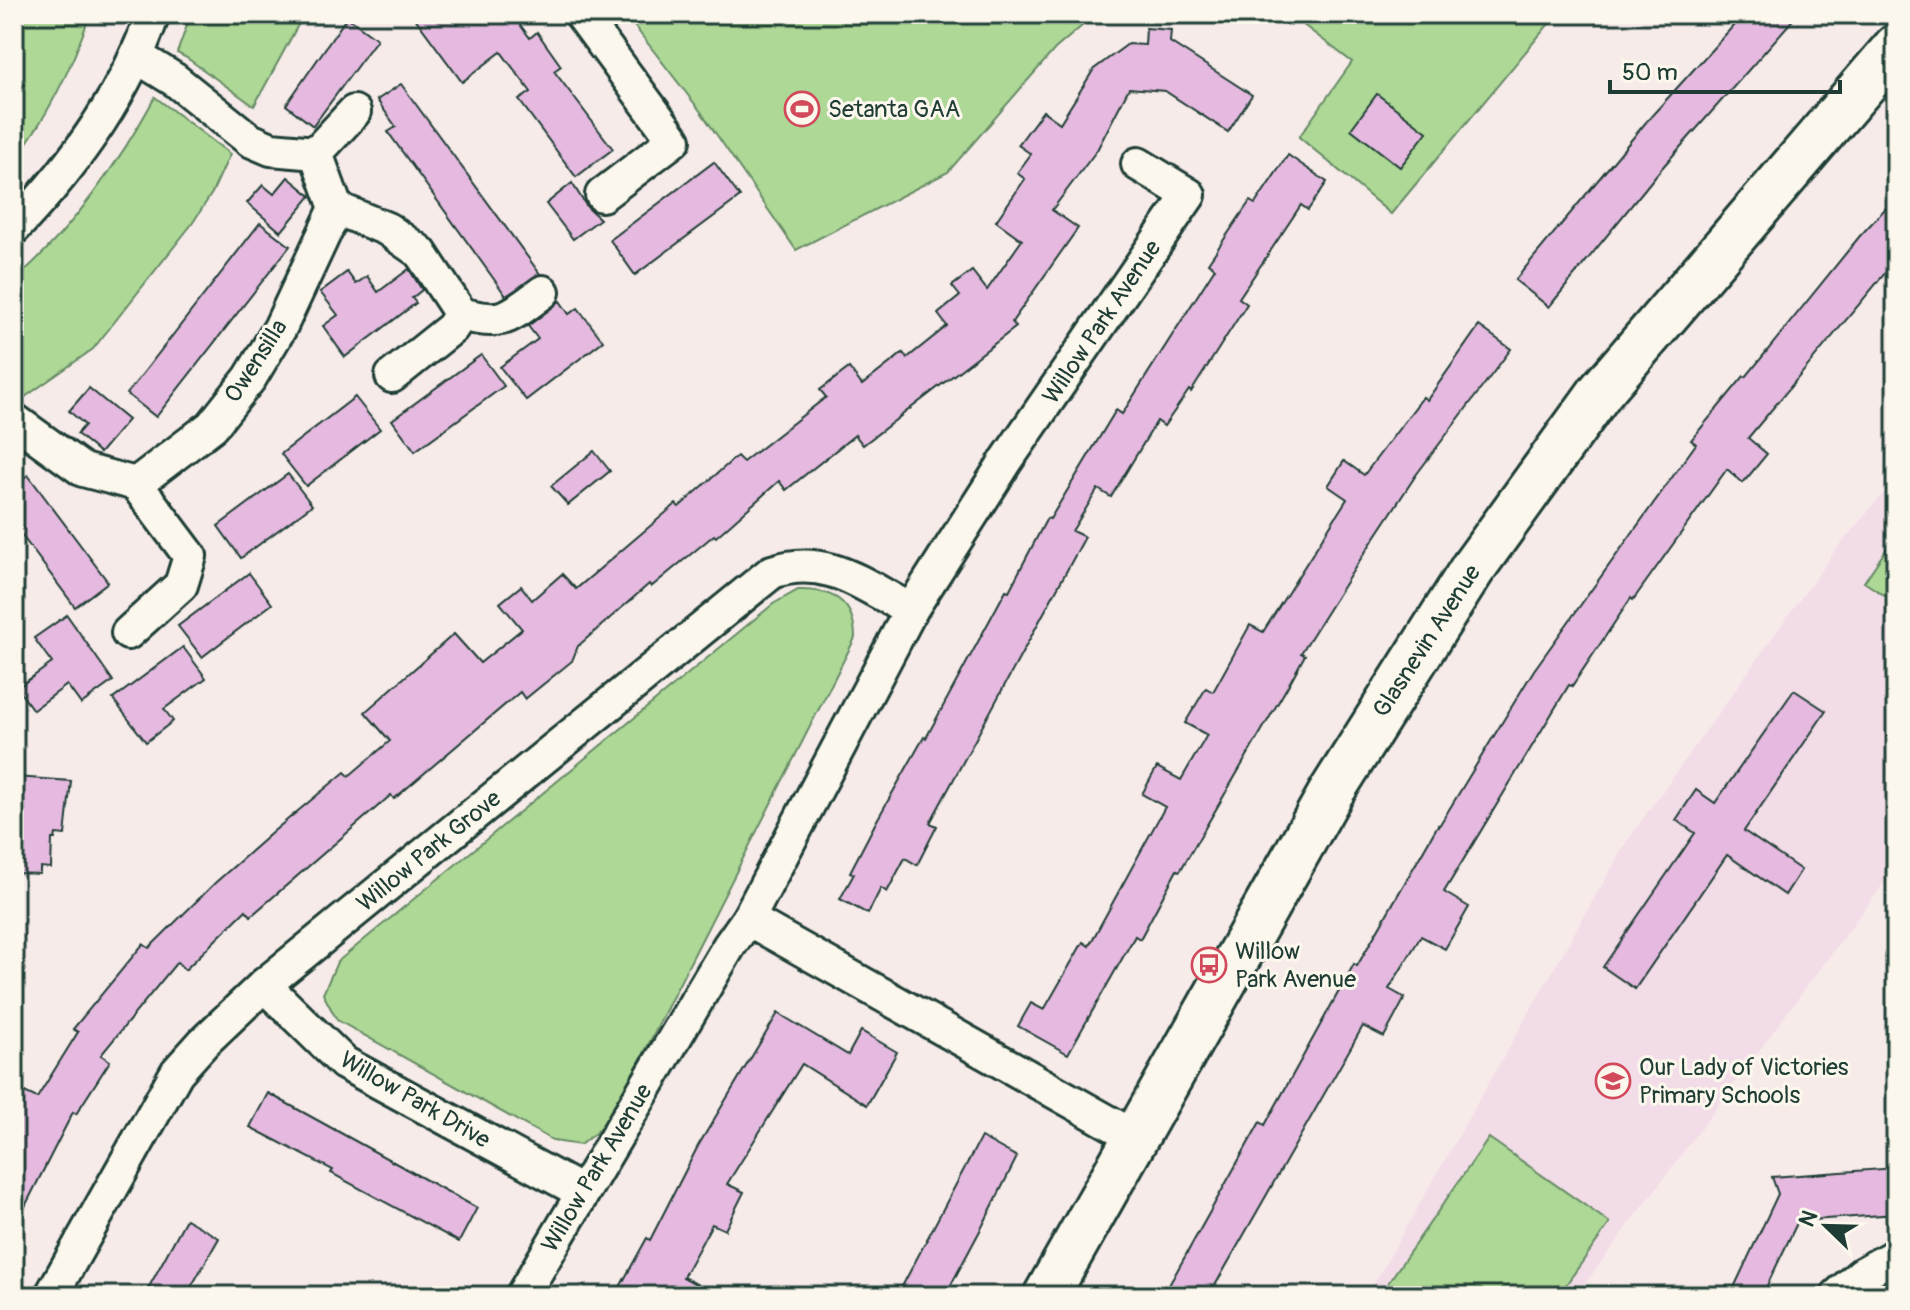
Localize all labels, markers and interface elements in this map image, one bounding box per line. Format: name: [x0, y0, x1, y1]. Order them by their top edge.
scale bar: [1610, 44, 1840, 94]
text: 50 m: [1622, 58, 1678, 87]
sports icon: Setanta GAA: [783, 90, 821, 128]
place label: Setanta GAA: [828, 95, 960, 124]
street label: Willow Park Avenue: [1037, 234, 1168, 409]
street label: Owensilla: [218, 314, 294, 408]
street label: Glasnevin Avenue: [1367, 559, 1487, 723]
street label: Willow Park Grove: [351, 784, 507, 918]
place label: Willow Park Avenue: [1235, 937, 1356, 994]
bus stop icon: Willow Park Avenue: [1190, 946, 1228, 984]
street label: Willow Park Drive: [335, 1045, 495, 1155]
place label: Our Lady of Victories Primary Schools: [1639, 1053, 1849, 1110]
school or university icon: Our Lady of Victories Primary Schools: [1594, 1062, 1632, 1100]
street label: Willow Park Avenue: [535, 1078, 659, 1257]
north arrow: [1786, 1186, 1866, 1266]
text: N: [1793, 1206, 1824, 1231]

